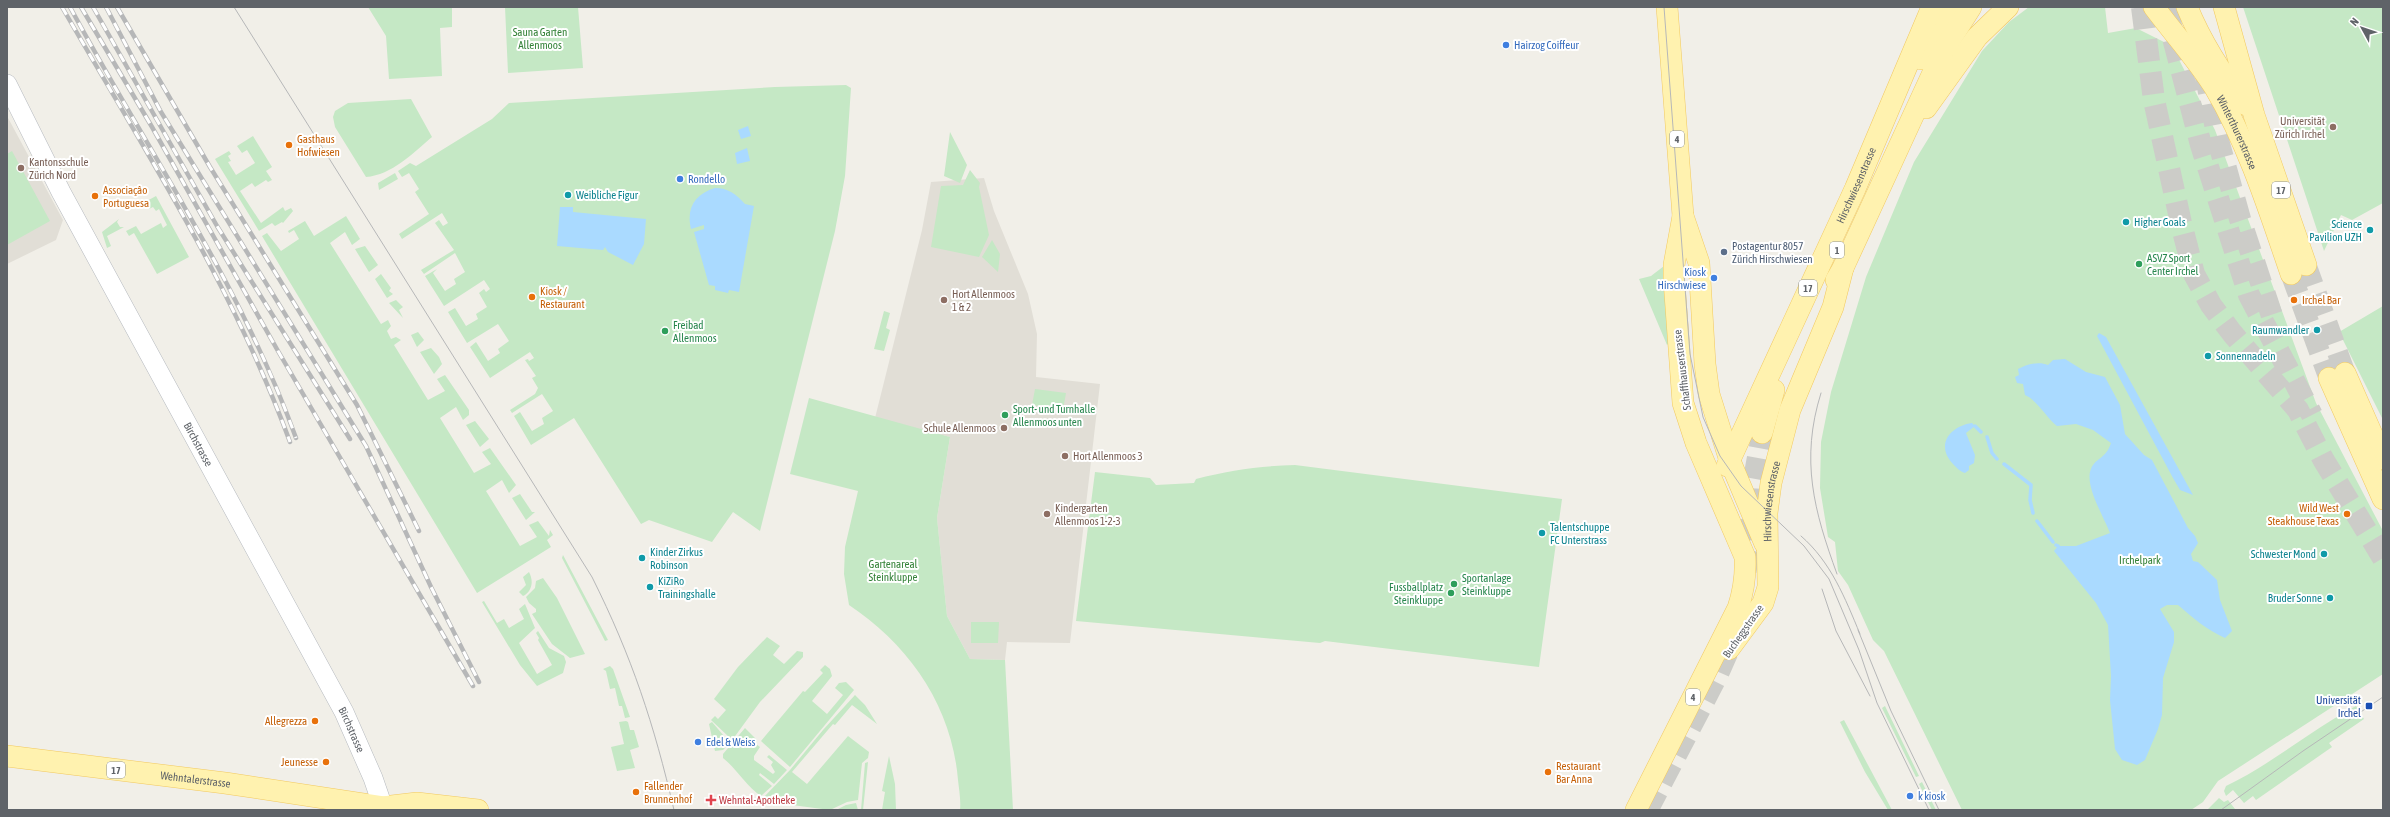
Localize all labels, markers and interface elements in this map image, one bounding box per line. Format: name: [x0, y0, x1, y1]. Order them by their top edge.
north arrow: [2342, 8, 2382, 48]
text: N: [2348, 15, 2361, 28]
park label: Sauna Garten Allenmoos: [513, 26, 567, 51]
place label: Hairzog Coiffeur: [1514, 39, 1579, 51]
marker: Hairzog Coiffeur: [1501, 40, 1511, 50]
street label: Winterthurerstrasse: [2214, 93, 2259, 171]
place label: Universität Zürich Irchel: [2275, 115, 2325, 140]
marker: Universität Zürich Irchel: [2328, 122, 2338, 132]
road number: 4: [1670, 131, 1684, 147]
place label: Gasthaus Hofwiesen: [297, 133, 340, 158]
marker: Gasthaus Hofwiesen: [284, 140, 294, 150]
street label: Hirschwiesenstrasse: [1834, 145, 1878, 225]
place label: Kantonsschule Zürich Nord: [29, 156, 88, 181]
marker: Kantonsschule Zürich Nord: [16, 163, 26, 173]
place label: Rondello: [688, 173, 725, 185]
marker: Rondello: [675, 174, 685, 184]
road number: 17: [2272, 182, 2290, 198]
place label: Associaçâo Portuguesa: [103, 184, 149, 209]
place label: Weibliche Figur: [576, 189, 639, 201]
marker: Weibliche Figur: [563, 190, 573, 200]
marker: Associaçâo Portuguesa: [90, 191, 100, 201]
place label: Higher Goals: [2134, 216, 2186, 228]
marker: Higher Goals: [2121, 217, 2131, 227]
place label: Science Pavilion UZH: [2309, 218, 2362, 243]
marker: Science Pavilion UZH: [2365, 225, 2375, 235]
place label: Postagentur 8057 Zürich Hirschwiesen: [1732, 240, 1813, 265]
road number: 1: [1830, 242, 1844, 258]
marker: Postagentur 8057 Zürich Hirschwiesen: [1719, 247, 1729, 257]
place label: ASVZ Sport Center Irchel: [2147, 252, 2199, 277]
marker: ASVZ Sport Center Irchel: [2134, 259, 2144, 269]
place label: Kiosk Hirschwiese: [1658, 266, 1706, 291]
marker: Kiosk Hirschwiese: [1709, 273, 1719, 283]
road number: 17: [1799, 280, 1817, 296]
place label: Kiosk / Restaurant: [540, 285, 585, 310]
place label: Hort Allenmoos 1 & 2: [952, 288, 1015, 313]
marker: Kiosk / Restaurant: [527, 292, 537, 302]
place label: Irchel Bar: [2302, 294, 2341, 306]
marker: Hort Allenmoos 1 & 2: [939, 295, 949, 305]
marker: Irchel Bar: [2289, 295, 2299, 305]
place label: Freibad Allenmoos: [673, 319, 717, 344]
place label: Raumwandler: [2252, 324, 2310, 336]
marker: Raumwandler: [2312, 325, 2322, 335]
marker: Freibad Allenmoos: [660, 326, 670, 336]
street label: Schaffhauserstrasse: [1671, 329, 1693, 411]
place label: Sonnennadeln: [2216, 350, 2276, 362]
marker: Sonnennadeln: [2203, 351, 2213, 361]
place label: Sport- und Turnhalle Allenmoos unten: [1013, 403, 1095, 428]
marker: Sport- und Turnhalle Allenmoos unten: [1000, 410, 1010, 420]
street label: Birchstrasse: [181, 420, 215, 468]
place label: Schule Allenmoos: [924, 422, 996, 434]
marker: Schule Allenmoos: [999, 423, 1009, 433]
place label: Hort Allenmoos 3: [1073, 450, 1143, 462]
marker: Hort Allenmoos 3: [1060, 451, 1070, 461]
street label: Hirschwiesenstrasse: [1761, 460, 1783, 542]
place label: Kindergarten Allenmoos 1-2-3: [1055, 502, 1121, 527]
place label: Wild West Steakhouse Texas: [2268, 502, 2339, 527]
marker: Kindergarten Allenmoos 1-2-3: [1042, 509, 1052, 519]
marker: Wild West Steakhouse Texas: [2342, 509, 2352, 519]
place label: Talentschuppe FC Unterstrass: [1550, 521, 1610, 546]
marker: Talentschuppe FC Unterstrass: [1537, 528, 1547, 538]
place label: Kinder Zirkus Robinson: [650, 546, 703, 571]
place label: Schwester Mond: [2251, 548, 2316, 560]
marker: Schwester Mond: [2319, 549, 2329, 559]
marker: Kinder Zirkus Robinson: [637, 553, 647, 563]
park label: Irchelpark: [2119, 554, 2161, 566]
park label: Gartenareal Steinkluppe: [868, 558, 918, 583]
place label: Sportanlage Steinkluppe: [1462, 572, 1511, 597]
place label: KiZiRo Trainingshalle: [658, 575, 716, 600]
marker: Sportanlage Steinkluppe: [1449, 579, 1459, 589]
place label: Fussballplatz Steinkluppe: [1389, 581, 1443, 606]
marker: KiZiRo Trainingshalle: [645, 582, 655, 592]
marker: Fussballplatz Steinkluppe: [1446, 588, 1456, 598]
place label: Bruder Sonne: [2268, 592, 2322, 604]
marker: Bruder Sonne: [2325, 593, 2335, 603]
street label: Bucheggstrasse: [1720, 602, 1766, 660]
road number: 4: [1686, 689, 1700, 705]
place label: Universität Irchel: [2316, 694, 2361, 719]
marker: Universität Irchel: [2364, 701, 2374, 711]
street label: Birchstrasse: [336, 705, 367, 754]
place label: Allegrezza: [265, 715, 307, 727]
marker: Allegrezza: [310, 716, 320, 726]
place label: Edel & Weiss: [706, 736, 756, 748]
marker: Edel & Weiss: [693, 737, 703, 747]
place label: Jeunesse: [281, 756, 318, 768]
marker: Jeunesse: [321, 757, 331, 767]
place label: Restaurant Bar Anna: [1556, 760, 1601, 785]
road number: 17: [107, 762, 125, 778]
marker: Restaurant Bar Anna: [1543, 767, 1553, 777]
street label: Wehntalerstrasse: [160, 769, 232, 790]
place label: Fallender Brunnenhof: [644, 780, 692, 805]
marker: Fallender Brunnenhof: [631, 787, 641, 797]
place label: k kiosk: [1918, 790, 1945, 802]
marker: k kiosk: [1905, 791, 1915, 801]
place label: Wehntal-Apotheke: [719, 794, 795, 806]
marker: Wehntal-Apotheke: [706, 795, 716, 805]

